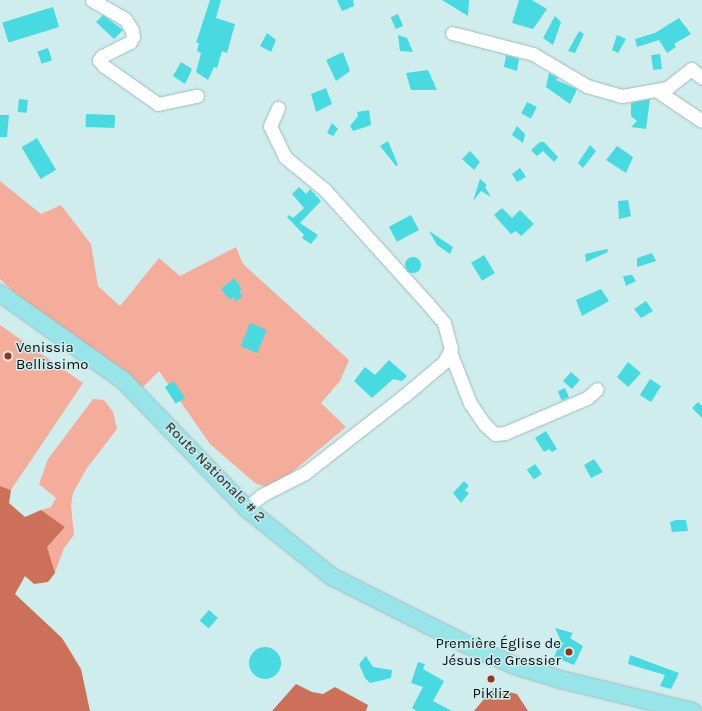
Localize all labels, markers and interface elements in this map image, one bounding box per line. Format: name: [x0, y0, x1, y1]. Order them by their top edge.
place label: Venissia Bellissimo: [16, 338, 88, 373]
marker: Venissia Bellissimo: [3, 351, 13, 361]
street label: Route Nationale # 2: [161, 418, 269, 526]
place label: Première Église de Jésus de Gressier: [435, 634, 561, 669]
marker: Première Église de Jésus de Gressier: [564, 647, 574, 657]
marker: Pikliz: [486, 674, 496, 684]
place label: Pikliz: [472, 685, 510, 703]

